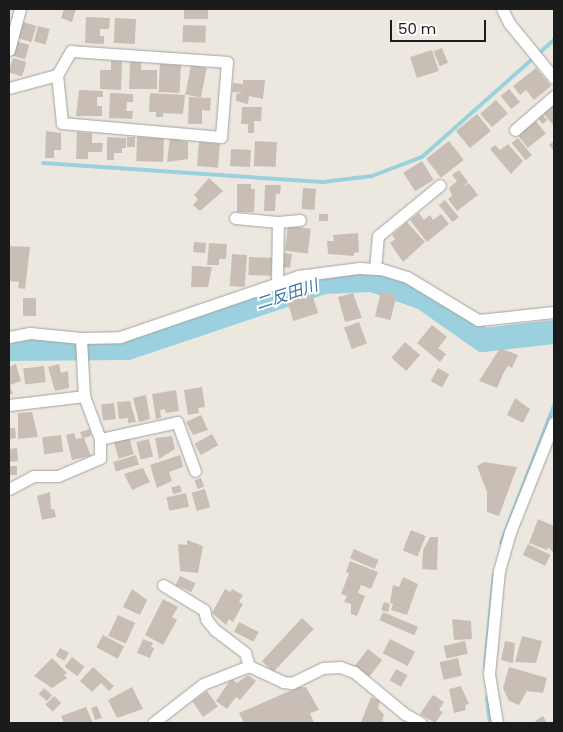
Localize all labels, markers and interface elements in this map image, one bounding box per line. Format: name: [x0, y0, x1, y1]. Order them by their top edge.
scale bar: [393, 10, 489, 42]
text: 50 m: [398, 18, 436, 39]
water label: 二反田川: [254, 276, 320, 314]

